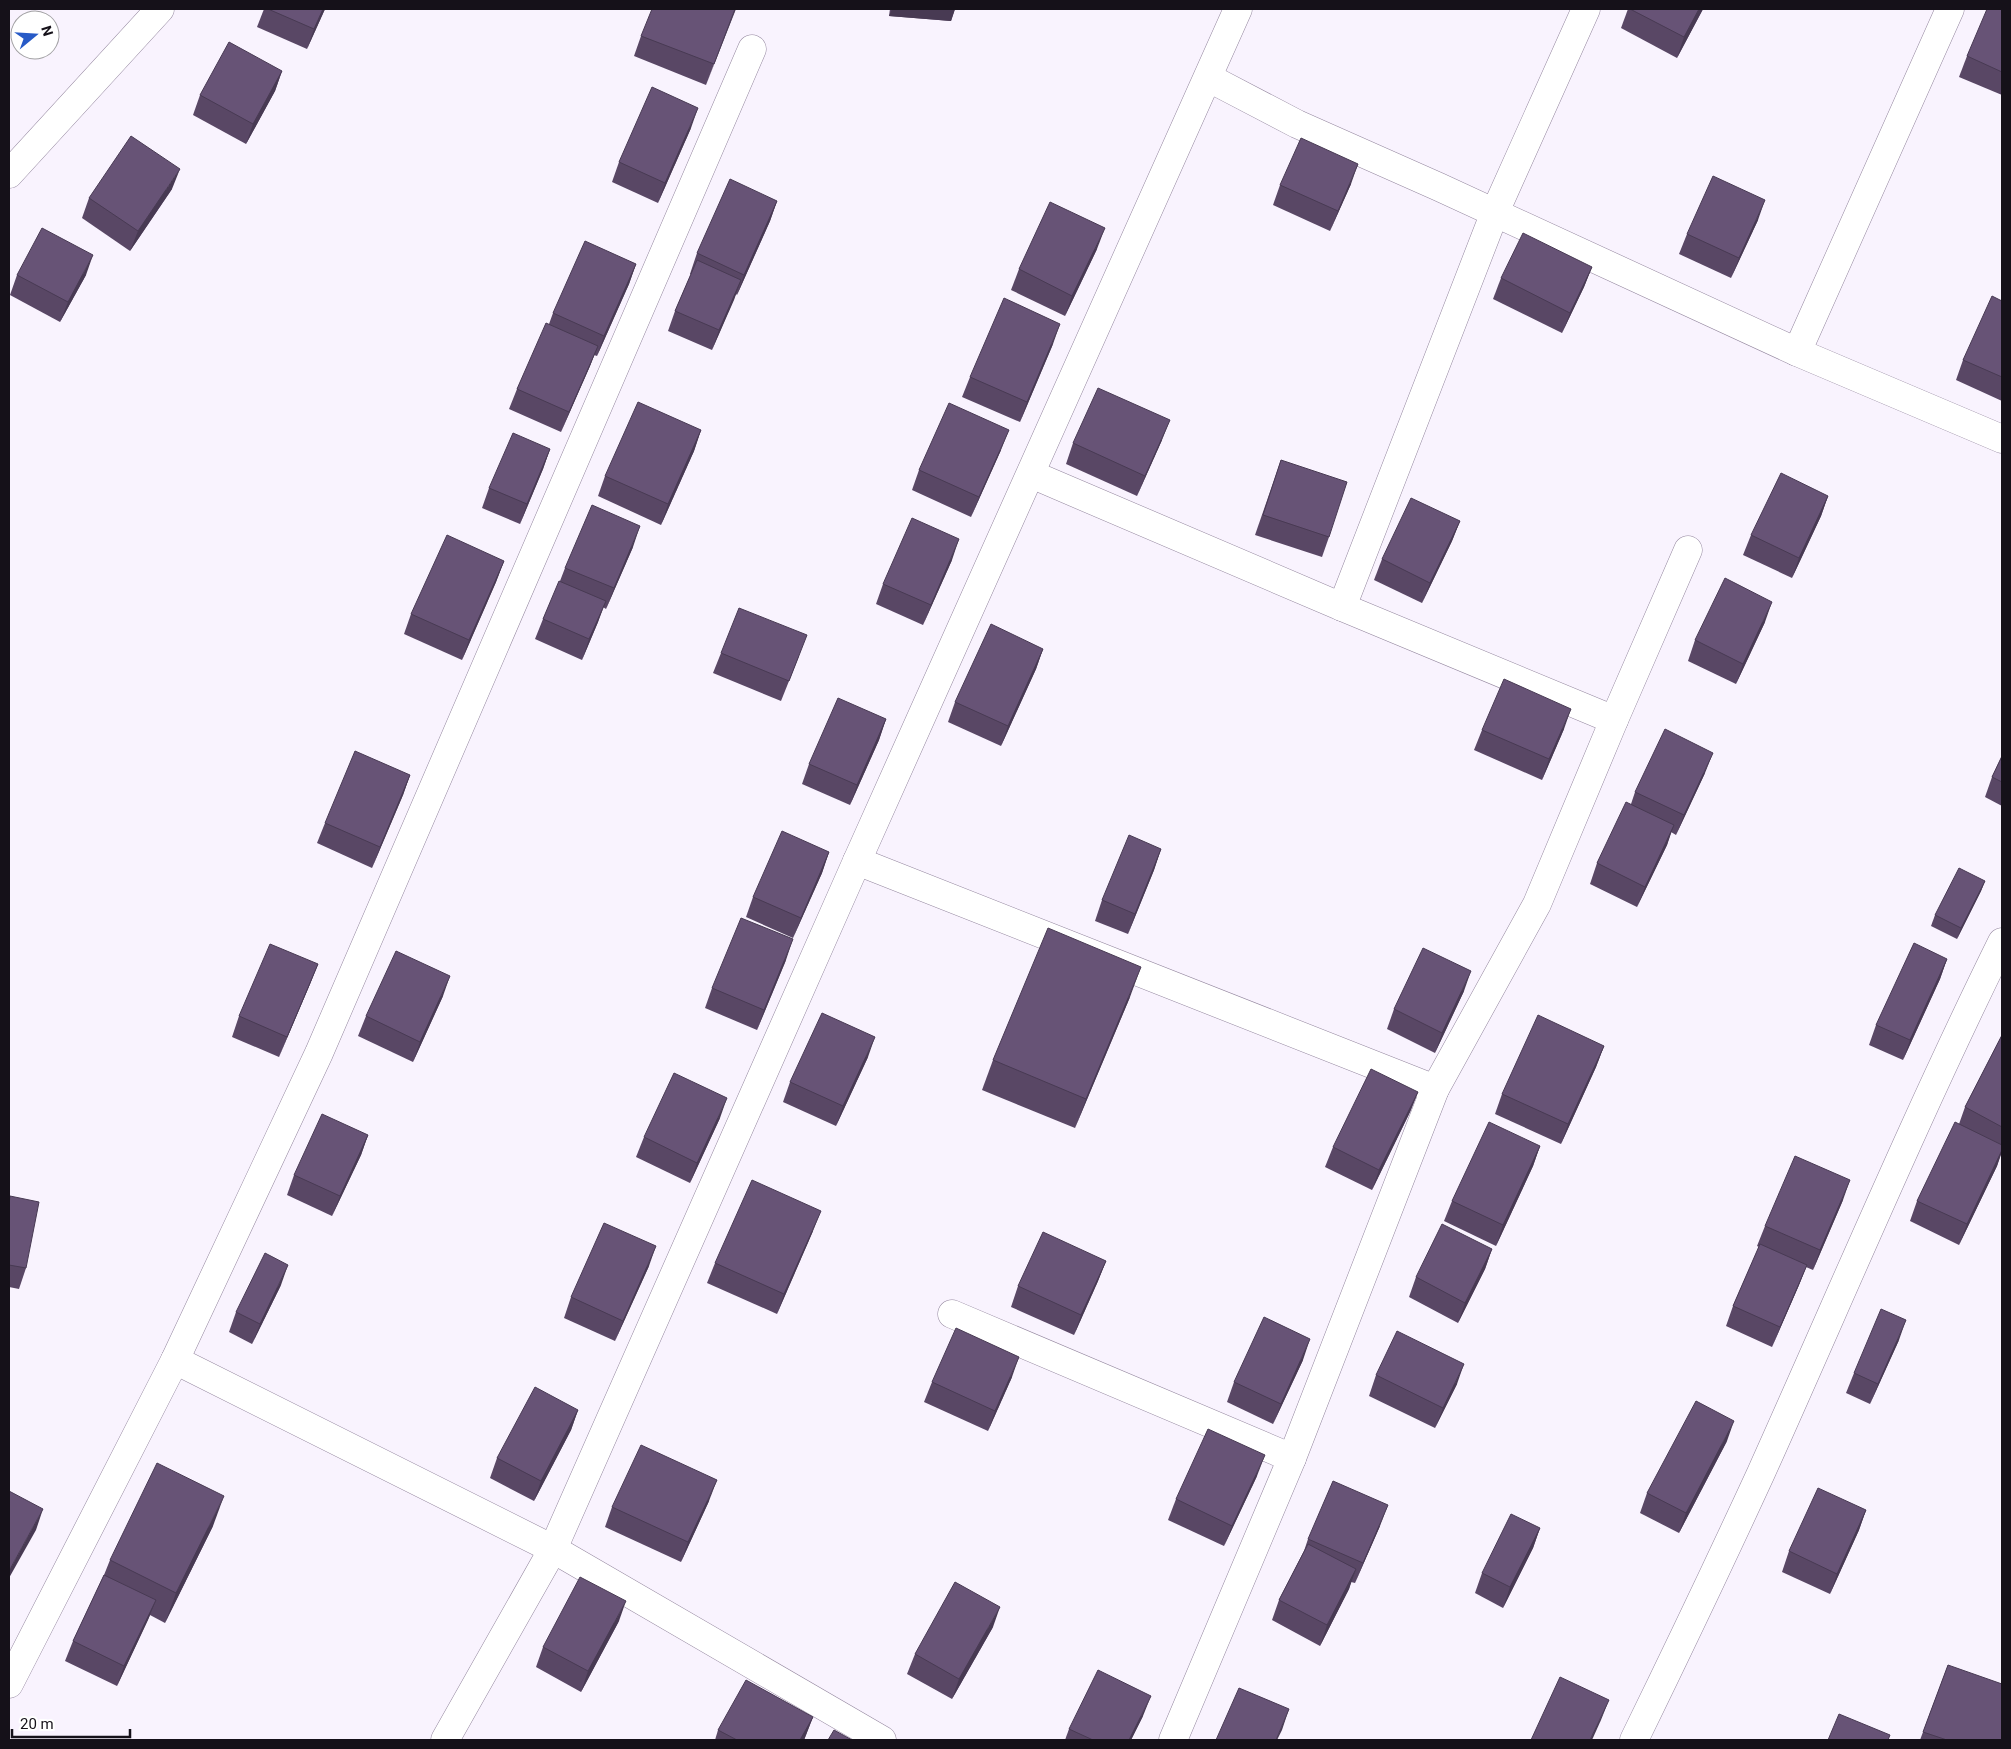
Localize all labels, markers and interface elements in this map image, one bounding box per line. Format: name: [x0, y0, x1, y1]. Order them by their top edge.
north arrow: [10, 10, 60, 60]
text: N: [38, 24, 57, 38]
scale bar: [12, 1706, 130, 1738]
text: 20 m: [20, 1715, 54, 1733]

